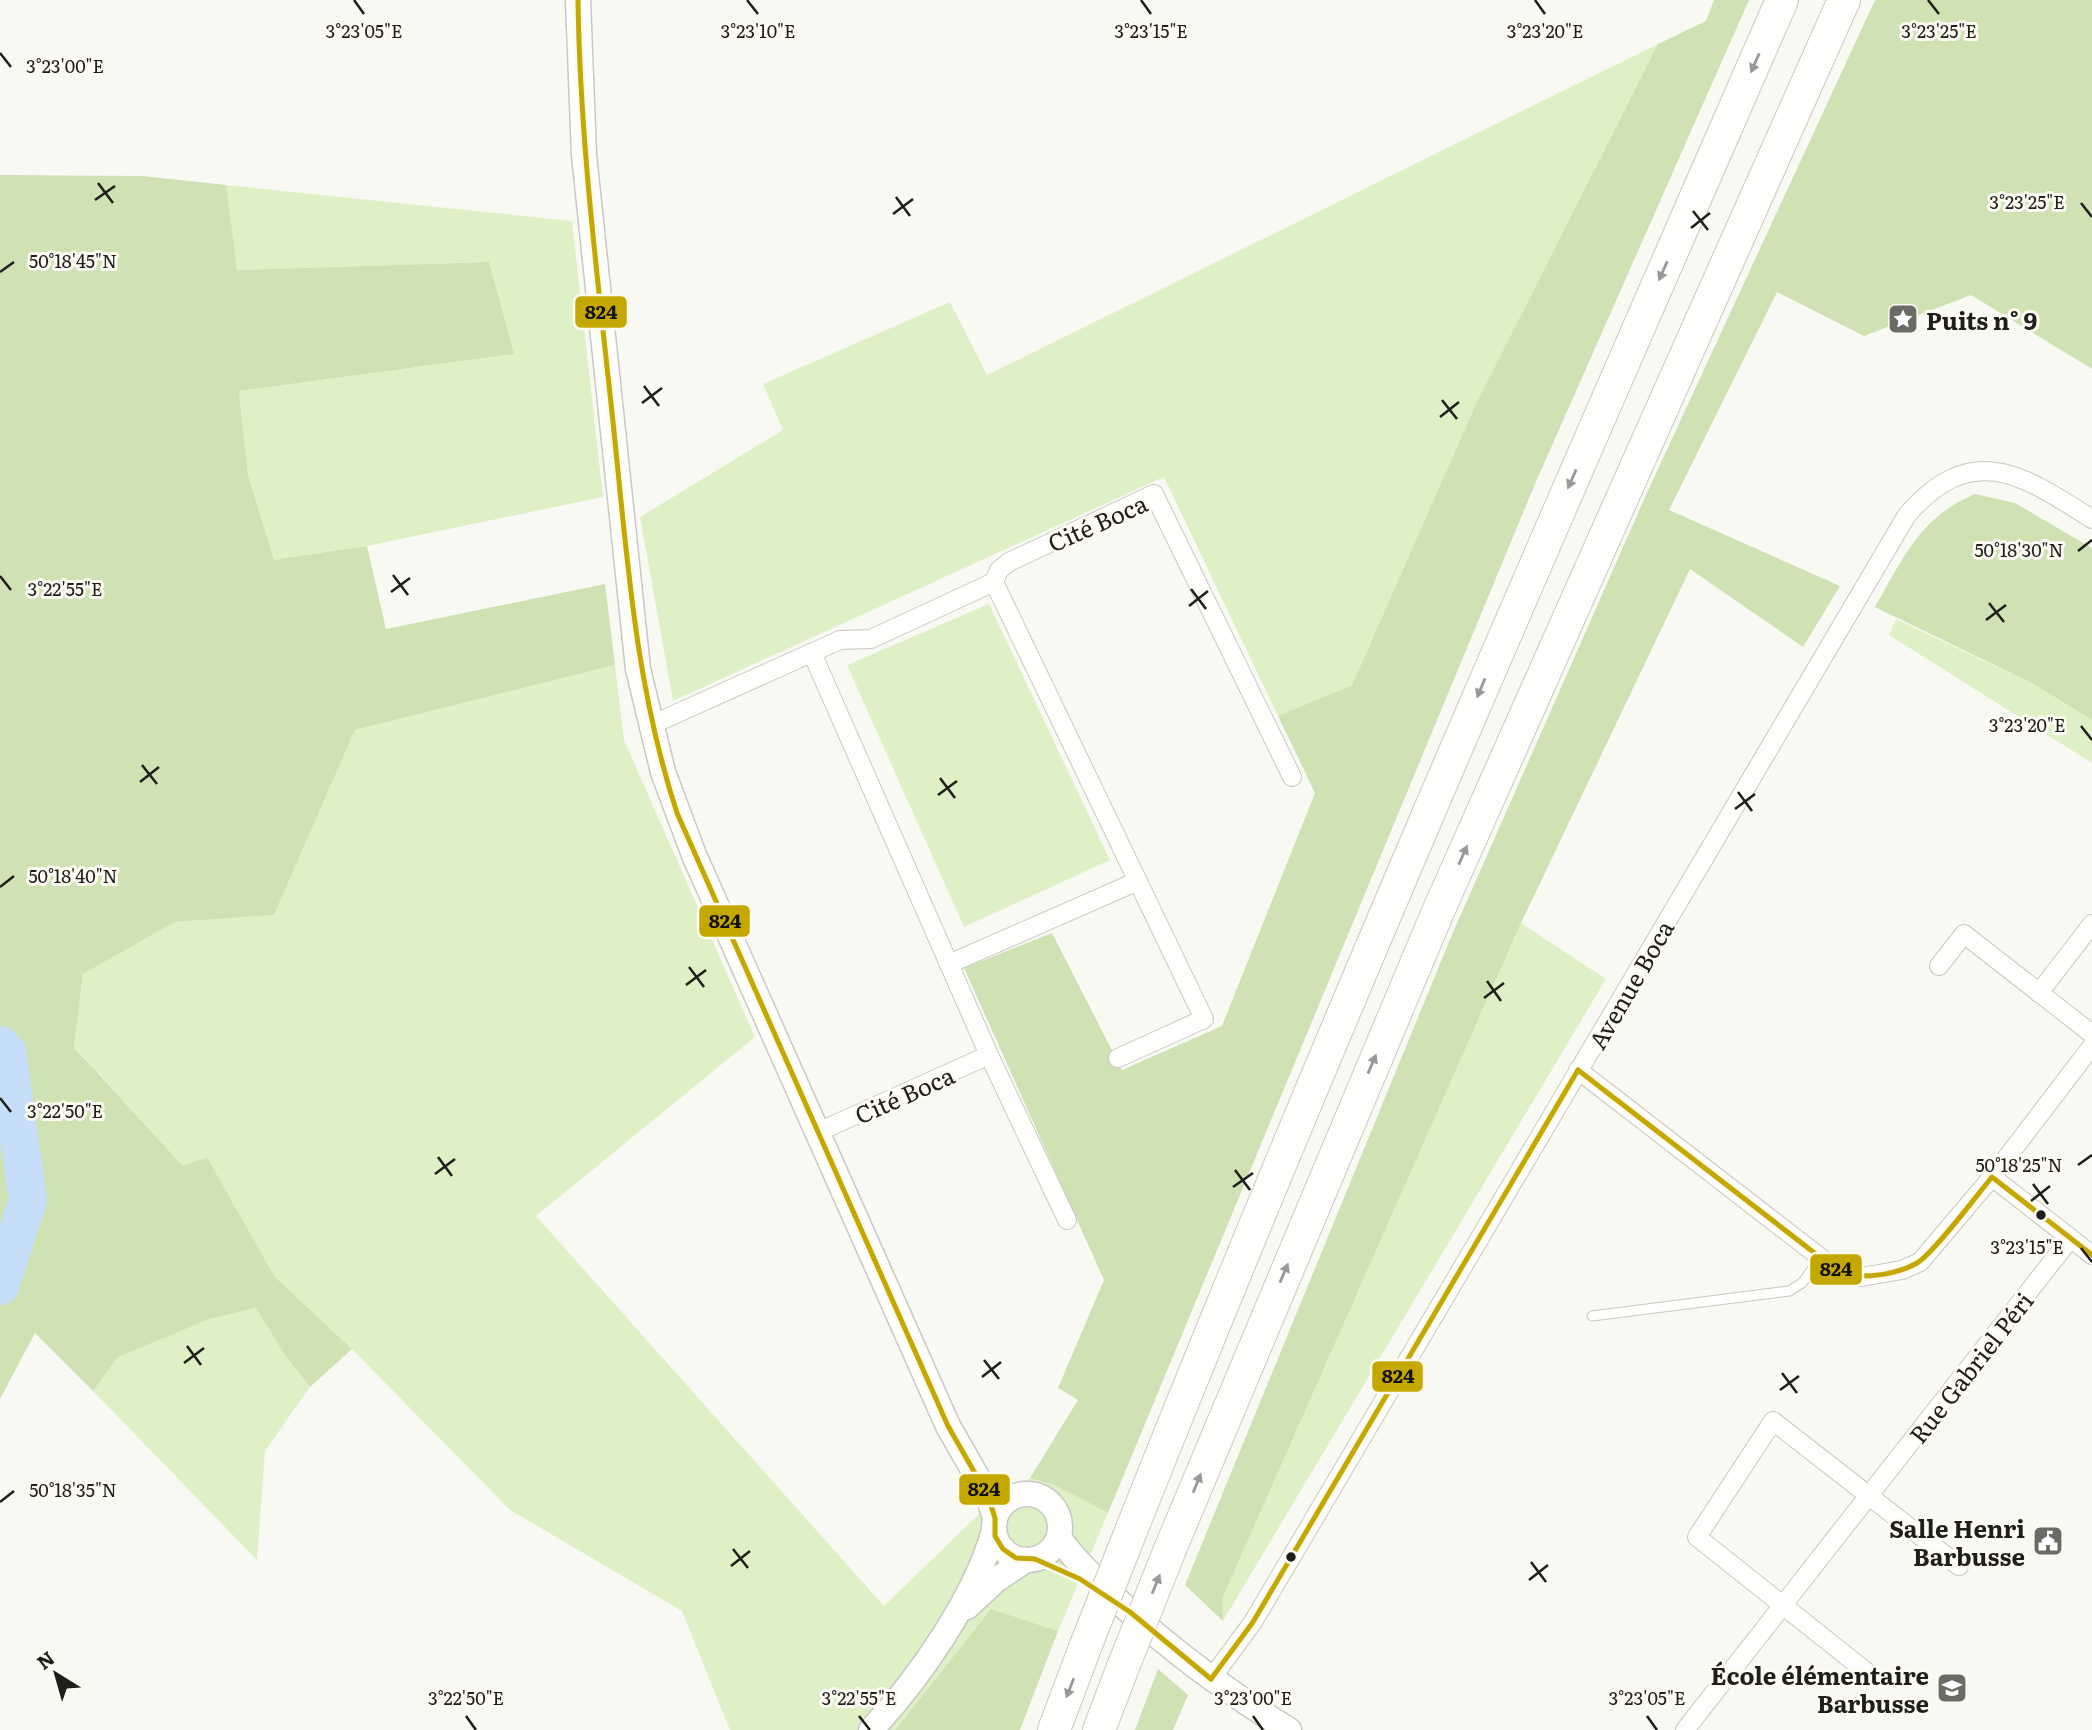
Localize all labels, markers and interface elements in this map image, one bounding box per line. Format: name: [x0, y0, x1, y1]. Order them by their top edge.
text: 3°23'05"E: [326, 17, 402, 44]
text: 3°23'10"E: [721, 17, 795, 44]
text: 3°23'15"E: [1114, 17, 1188, 44]
text: 3°23'20"E: [1507, 17, 1583, 44]
text: 3°23'25"E: [1901, 17, 1977, 44]
text: 3°23'00"E: [26, 52, 104, 79]
one-way arrow: [1749, 52, 1760, 73]
text: 3°23'25"E: [1989, 188, 2065, 215]
text: 50°18'45"N: [29, 247, 117, 274]
one-way arrow: [1657, 261, 1669, 281]
line badge: 824: [574, 295, 628, 329]
text: 824: [585, 297, 618, 325]
place icon: Puits n° 9: [1886, 302, 1920, 336]
place label: Puits n° 9: [1926, 302, 2037, 337]
one-way arrow: [1566, 469, 1577, 490]
street label: Cité Boca: [1042, 484, 1152, 559]
text: 50°18'30"N: [1974, 536, 2064, 563]
text: 3°22'55"E: [28, 575, 102, 602]
one-way arrow: [1475, 678, 1487, 698]
text: 3°23'20"E: [1989, 711, 2065, 738]
one-way arrow: [1457, 845, 1469, 865]
text: 50°18'40"N: [28, 862, 118, 889]
line badge: 824: [698, 904, 751, 938]
text: 824: [709, 906, 742, 934]
street label: Avenue Boca: [1579, 913, 1681, 1055]
one-way arrow: [1367, 1053, 1378, 1074]
street label: Cité Boca: [849, 1056, 959, 1131]
text: 3°22'50"E: [27, 1097, 103, 1124]
text: 50°18'25"N: [1975, 1151, 2063, 1178]
unlabelled marker: [2034, 1208, 2048, 1222]
text: 3°23'15"E: [1990, 1233, 2064, 1260]
line badge: 824: [1809, 1253, 1863, 1286]
text: 824: [1820, 1254, 1853, 1282]
one-way arrow: [1278, 1262, 1289, 1283]
street label: Rue Gabriel Péri: [1900, 1284, 2040, 1450]
line badge: 824: [1371, 1360, 1424, 1393]
text: 824: [1382, 1361, 1415, 1389]
line badge: 824: [958, 1473, 1011, 1506]
one-way arrow: [1191, 1473, 1202, 1494]
text: 824: [968, 1474, 1001, 1502]
text: 50°18'35"N: [29, 1476, 117, 1503]
place label: Salle Henri Barbusse: [1889, 1510, 2025, 1573]
public building icon: Salle Henri Barbusse: [2031, 1524, 2065, 1558]
unlabelled marker: [1284, 1550, 1298, 1564]
one-way arrow: [1150, 1573, 1161, 1594]
north arrow: [21, 1639, 91, 1709]
text: N: [30, 1644, 60, 1676]
place label: École élémentaire Barbusse: [1711, 1657, 1929, 1720]
school or university icon: École élémentaire Barbusse: [1935, 1671, 1969, 1705]
one-way arrow: [1064, 1677, 1075, 1698]
text: 3°22'50"E: [428, 1684, 504, 1711]
text: 3°22'55"E: [822, 1684, 896, 1711]
text: 3°23'00"E: [1214, 1684, 1292, 1711]
text: 3°23'05"E: [1609, 1684, 1685, 1711]

